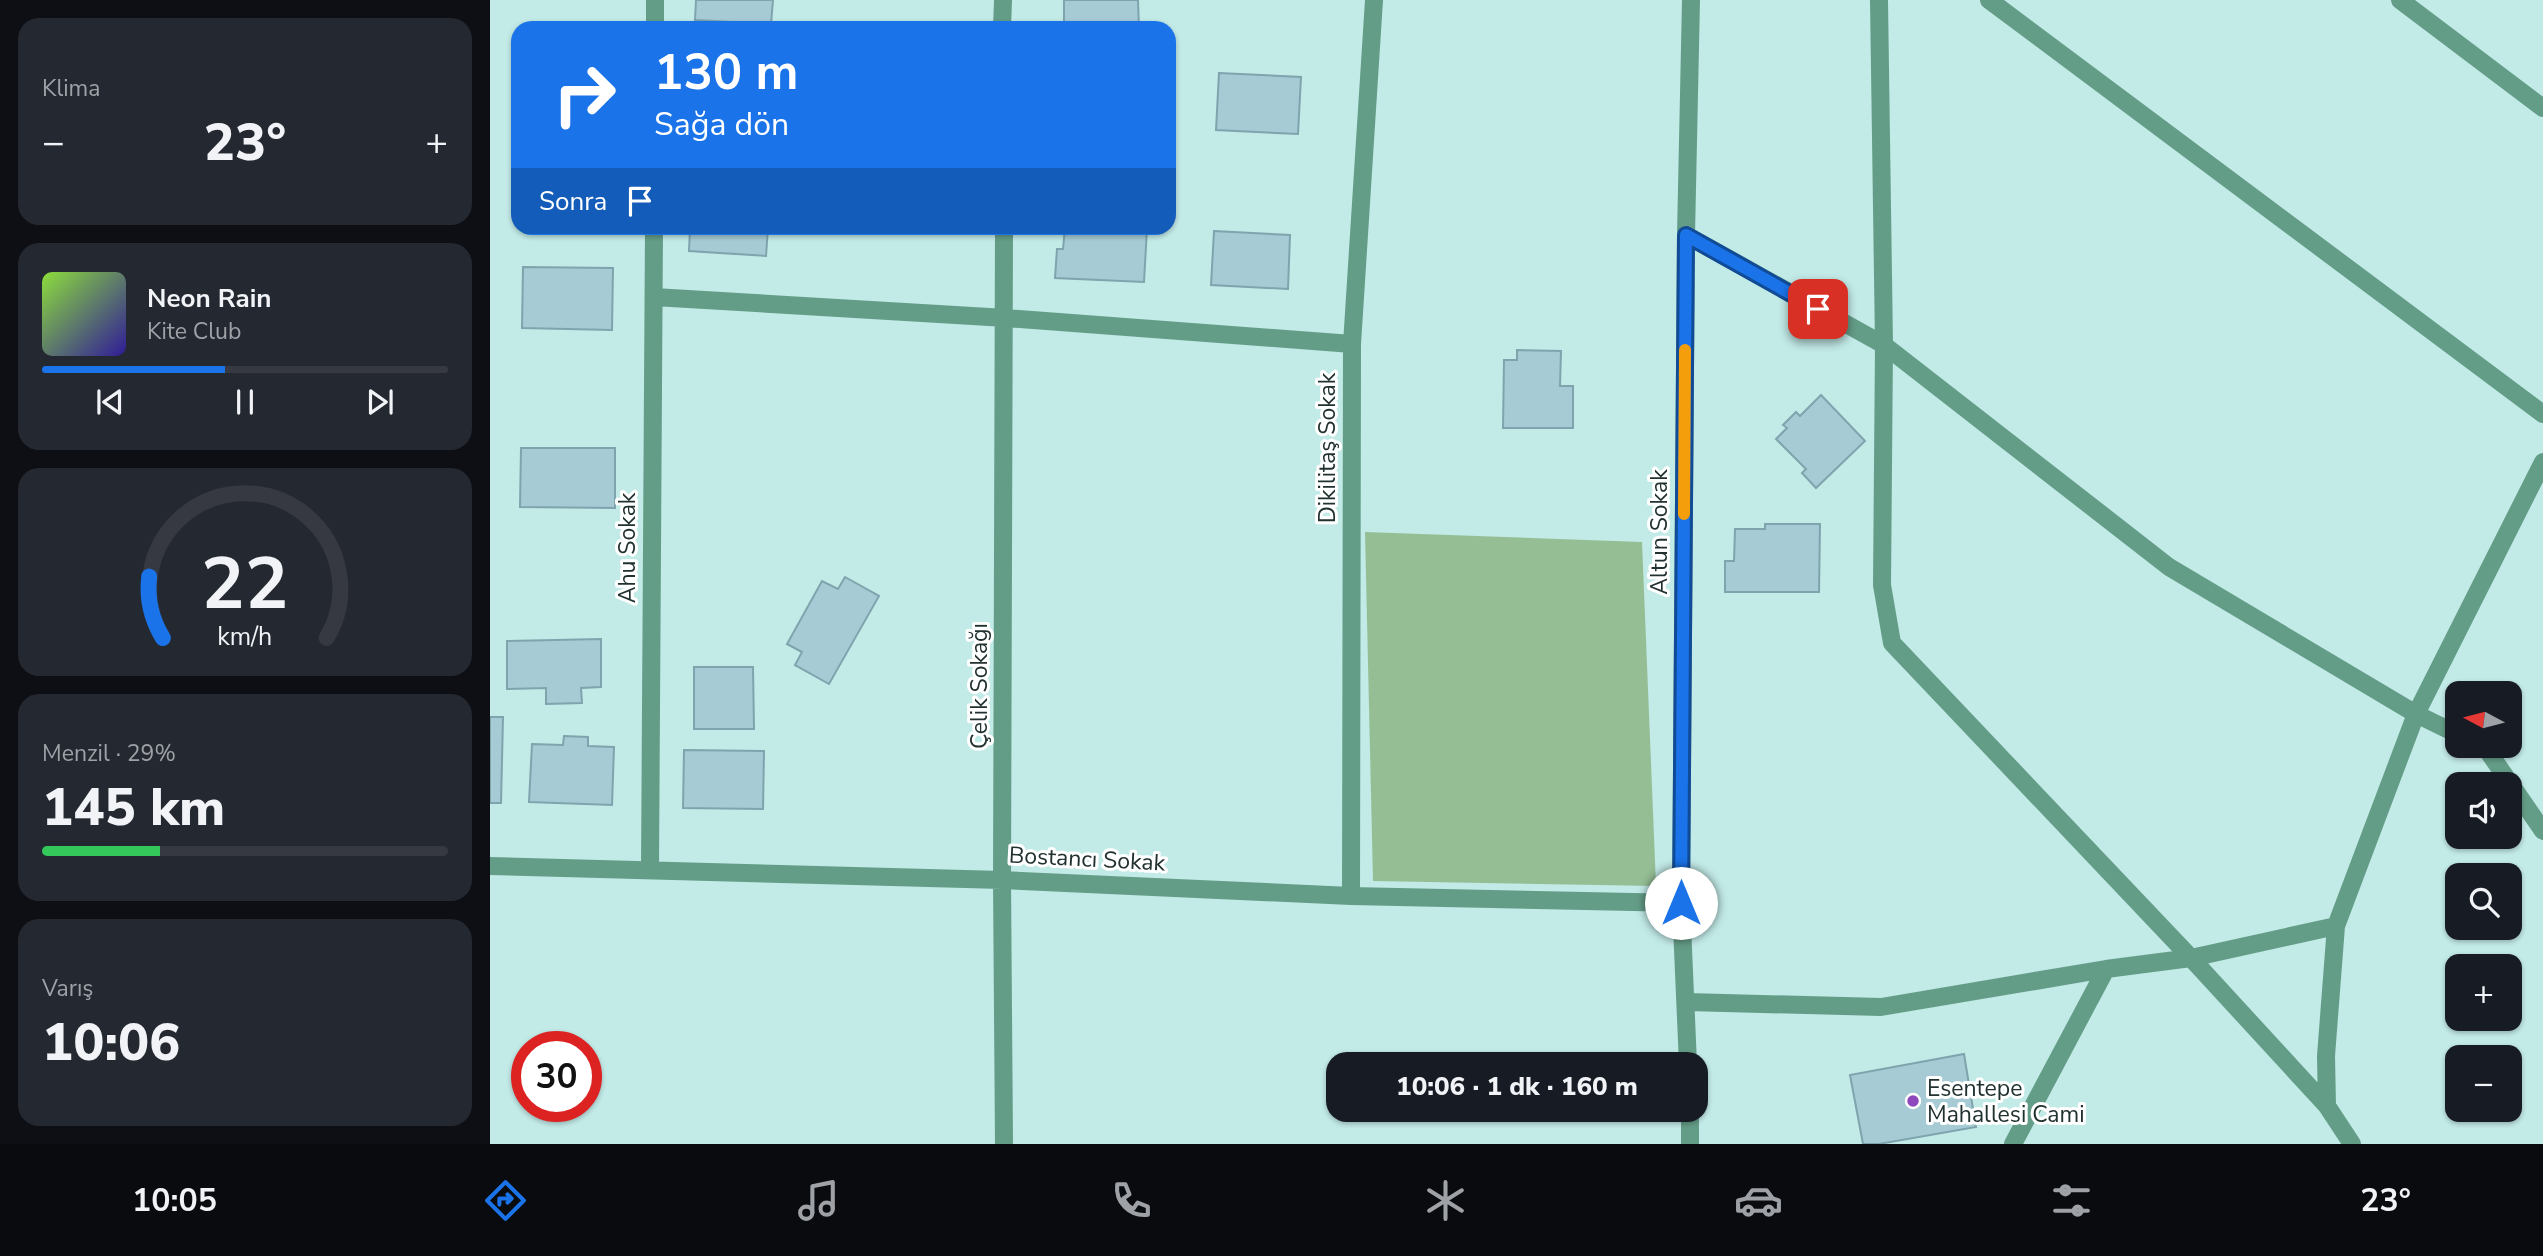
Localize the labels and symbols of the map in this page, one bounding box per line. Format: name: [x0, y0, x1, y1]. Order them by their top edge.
pin: [1788, 279, 1848, 339]
street label: Dikilitaş Sokak: [1312, 372, 1343, 523]
street label: Altun Sokak: [1644, 469, 1675, 595]
street label: Ahu Sokak: [612, 492, 643, 603]
street label: Çelik Sokağı: [964, 623, 995, 749]
north arrow: [2445, 681, 2522, 758]
street label: Bostancı Sokak: [1008, 839, 1166, 879]
position arrow: [1644, 866, 1718, 940]
speed limit sign: 30: [511, 1031, 602, 1122]
place label: Esentepe Mahallesi Cami: [1927, 1073, 2084, 1130]
marker: Esentepe Mahallesi Cami: [1905, 1093, 1921, 1109]

